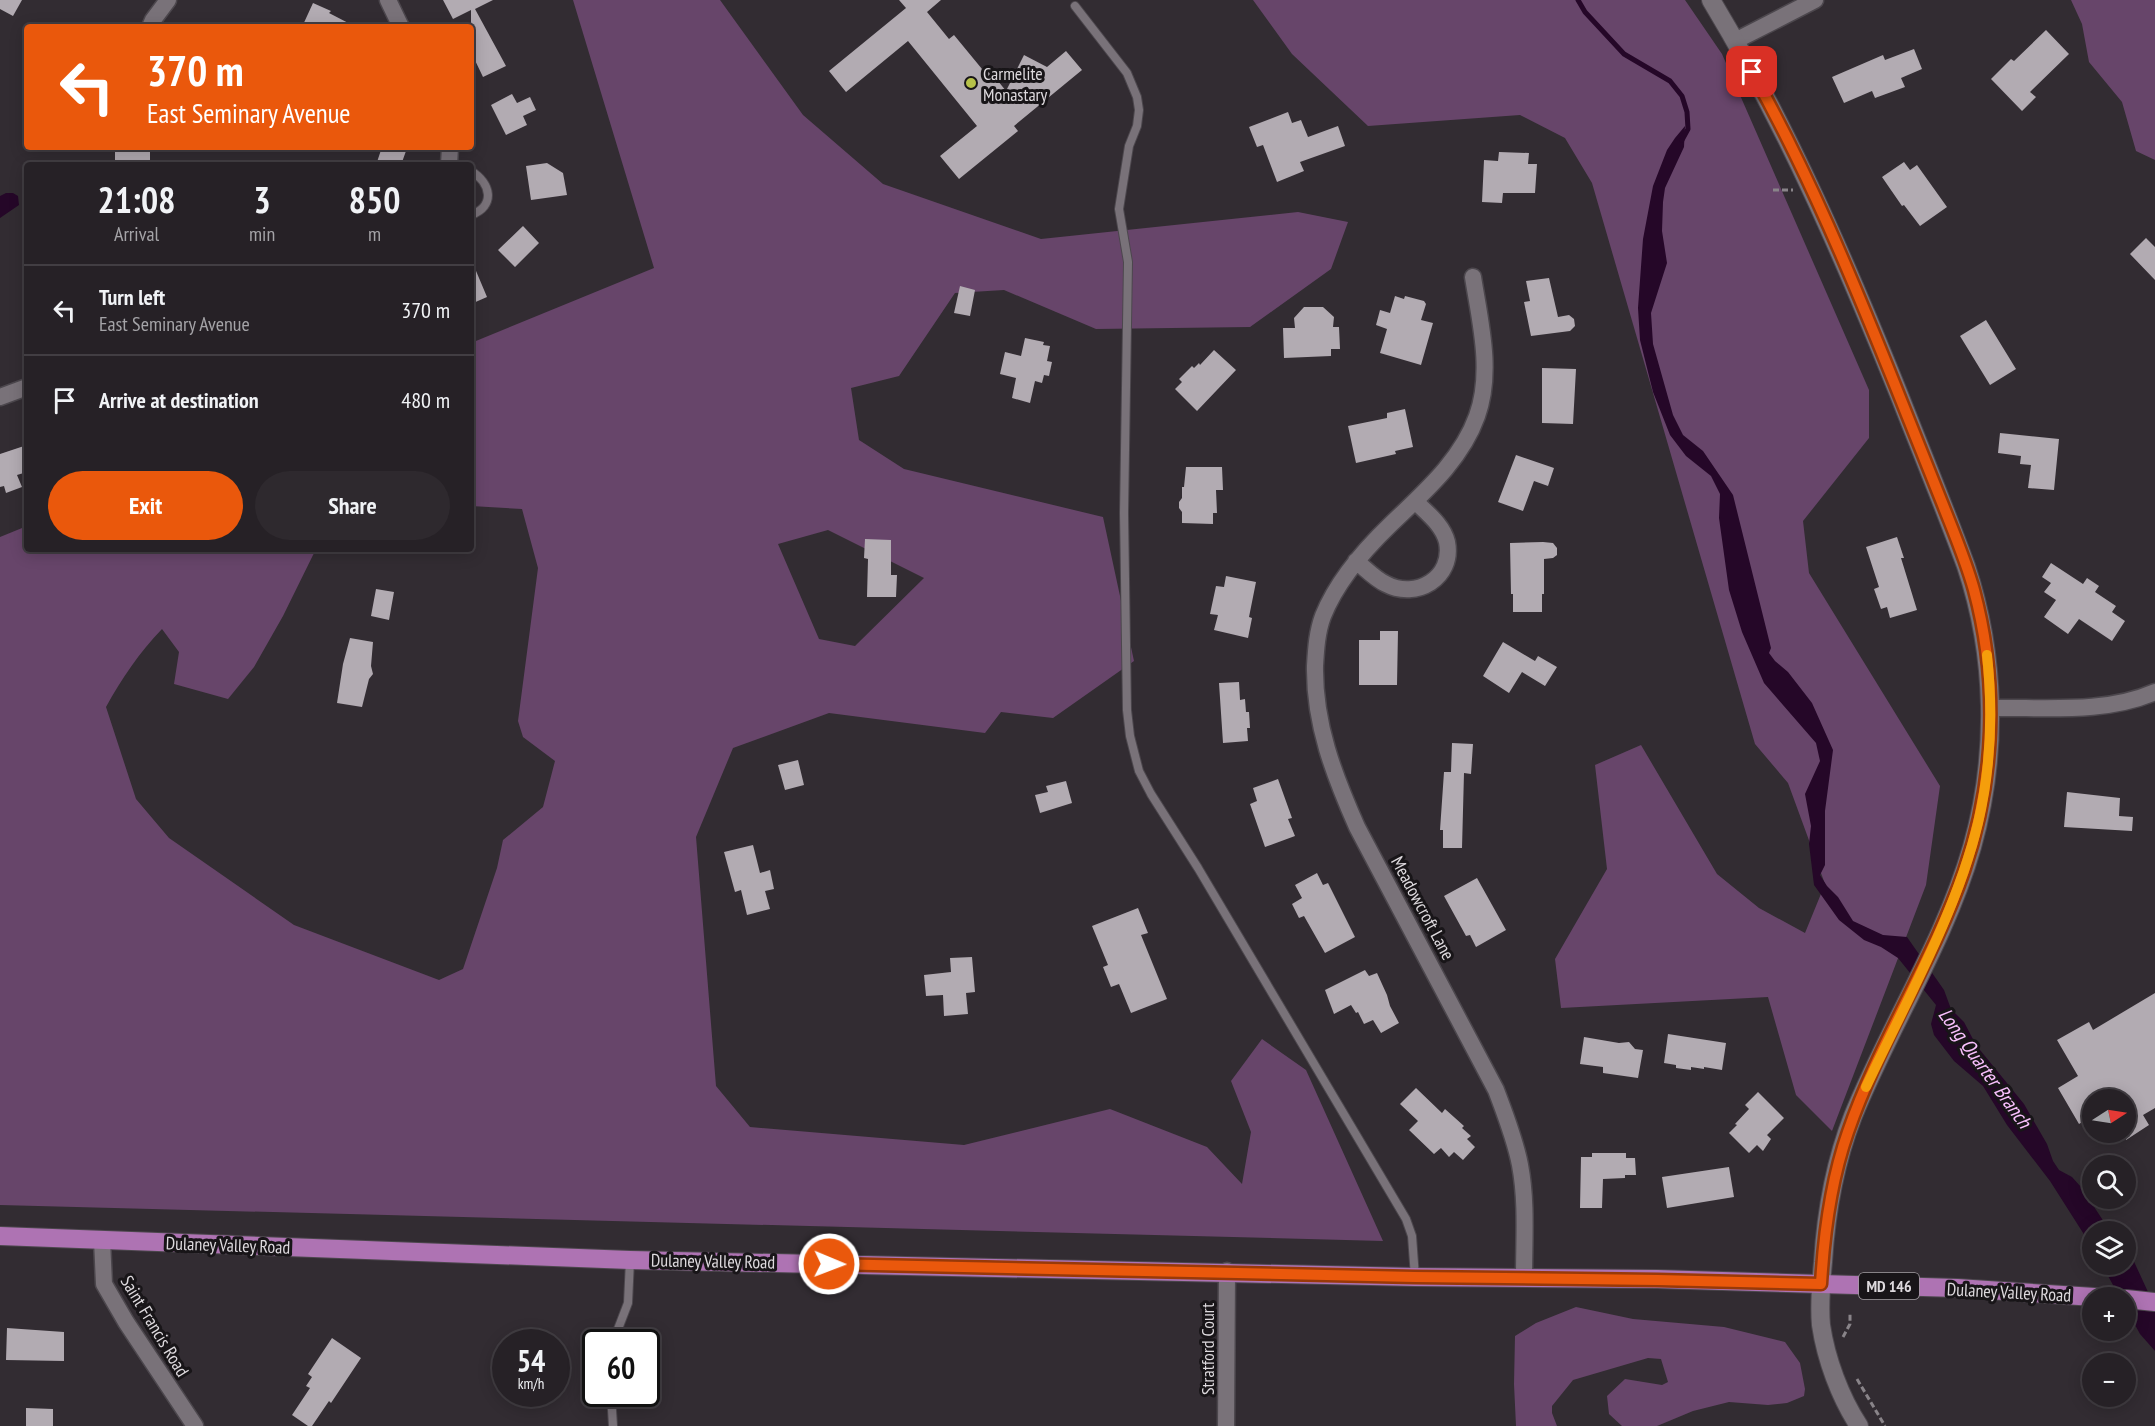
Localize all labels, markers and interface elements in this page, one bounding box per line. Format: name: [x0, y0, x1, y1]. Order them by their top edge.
text: 370 m: [147, 43, 244, 98]
pin: [1726, 46, 1777, 97]
icon: left: [48, 48, 126, 126]
icon: arrive: [1735, 55, 1768, 88]
place label: Carmelite Monastary: [983, 62, 1048, 106]
marker: Carmelite Monastary: [964, 76, 978, 90]
text: East Seminary Avenue: [147, 96, 351, 130]
text: 21:08: [98, 176, 175, 223]
text: 3: [253, 176, 271, 223]
text: 850: [349, 176, 400, 223]
text: Arrival: [114, 221, 159, 247]
text: min: [249, 221, 275, 247]
text: m: [368, 221, 381, 247]
text: Turn left: [99, 283, 165, 311]
icon: left: [48, 294, 81, 327]
text: 370 m: [401, 296, 450, 324]
text: East Seminary Avenue: [99, 311, 250, 337]
icon: arrive: [48, 384, 81, 417]
text: Arrive at destination: [99, 386, 259, 414]
text: 480 m: [401, 386, 450, 414]
button: Exit: [48, 471, 243, 540]
button: Share: [255, 471, 450, 540]
street label: Meadowcroft Lane: [1386, 852, 1460, 964]
water label: Long Quarter Branch: [1933, 1003, 2038, 1134]
north arrow: [2082, 1089, 2136, 1143]
map controls: [2082, 1089, 2136, 1407]
button: search: [2082, 1155, 2136, 1209]
button: layers: [2082, 1221, 2136, 1275]
street label: Dulaney Valley Road: [165, 1231, 291, 1259]
position arrow: [797, 1232, 861, 1296]
street label: Dulaney Valley Road: [651, 1248, 775, 1274]
street label: Saint Francis Road: [116, 1271, 194, 1381]
road number: MD 146: [1859, 1273, 1919, 1299]
street label: Dulaney Valley Road: [1946, 1277, 2072, 1307]
button: +: [2082, 1287, 2136, 1341]
street label: Stratford Court: [1196, 1303, 1219, 1395]
speed limit sign: 60: [582, 1329, 660, 1407]
text: 54: [517, 1341, 545, 1380]
button: −: [2082, 1353, 2136, 1407]
text: km/h: [518, 1374, 544, 1393]

